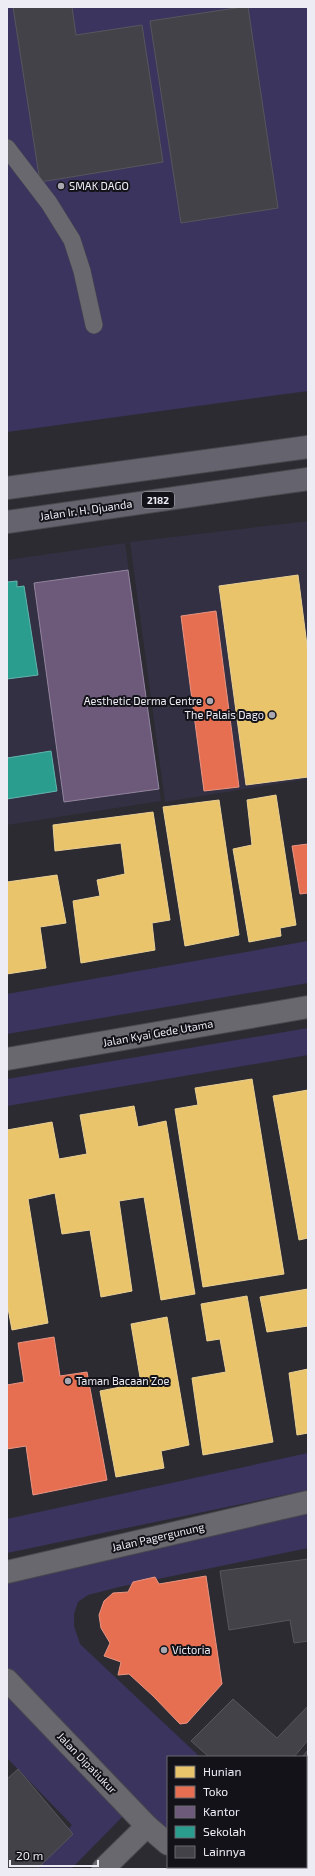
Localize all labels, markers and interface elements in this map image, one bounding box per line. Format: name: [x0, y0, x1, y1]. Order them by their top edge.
place label: SMAK DAGO: [69, 179, 129, 192]
marker: SMAK DAGO: [56, 181, 66, 191]
road number: 2182: [142, 492, 174, 508]
street label: Jalan Ir. H. Djuanda: [39, 497, 133, 523]
place label: Aesthetic Derma Centre: [84, 694, 202, 707]
marker: Aesthetic Derma Centre: [205, 696, 215, 706]
place label: The Palais Dago: [185, 708, 264, 721]
marker: The Palais Dago: [267, 710, 277, 720]
street label: Jalan Kyai Gede Utama: [102, 1016, 214, 1049]
place label: Taman Bacaan Zoe: [76, 1374, 170, 1387]
marker: Taman Bacaan Zoe: [63, 1376, 73, 1386]
street label: Jalan Pagergunung: [110, 1520, 205, 1553]
place label: Victoria: [172, 1643, 210, 1656]
marker: Victoria: [159, 1645, 169, 1655]
street label: Jalan Dipatiukur: [55, 1729, 120, 1796]
legend: [167, 1756, 307, 1868]
text: Hunian: [203, 1764, 241, 1778]
text: Toko: [203, 1784, 228, 1798]
text: Kantor: [203, 1804, 240, 1818]
text: Sekolah: [203, 1824, 246, 1838]
scale bar: [10, 1842, 98, 1868]
text: Lainnya: [203, 1844, 246, 1858]
text: 20 m: [16, 1848, 43, 1862]

